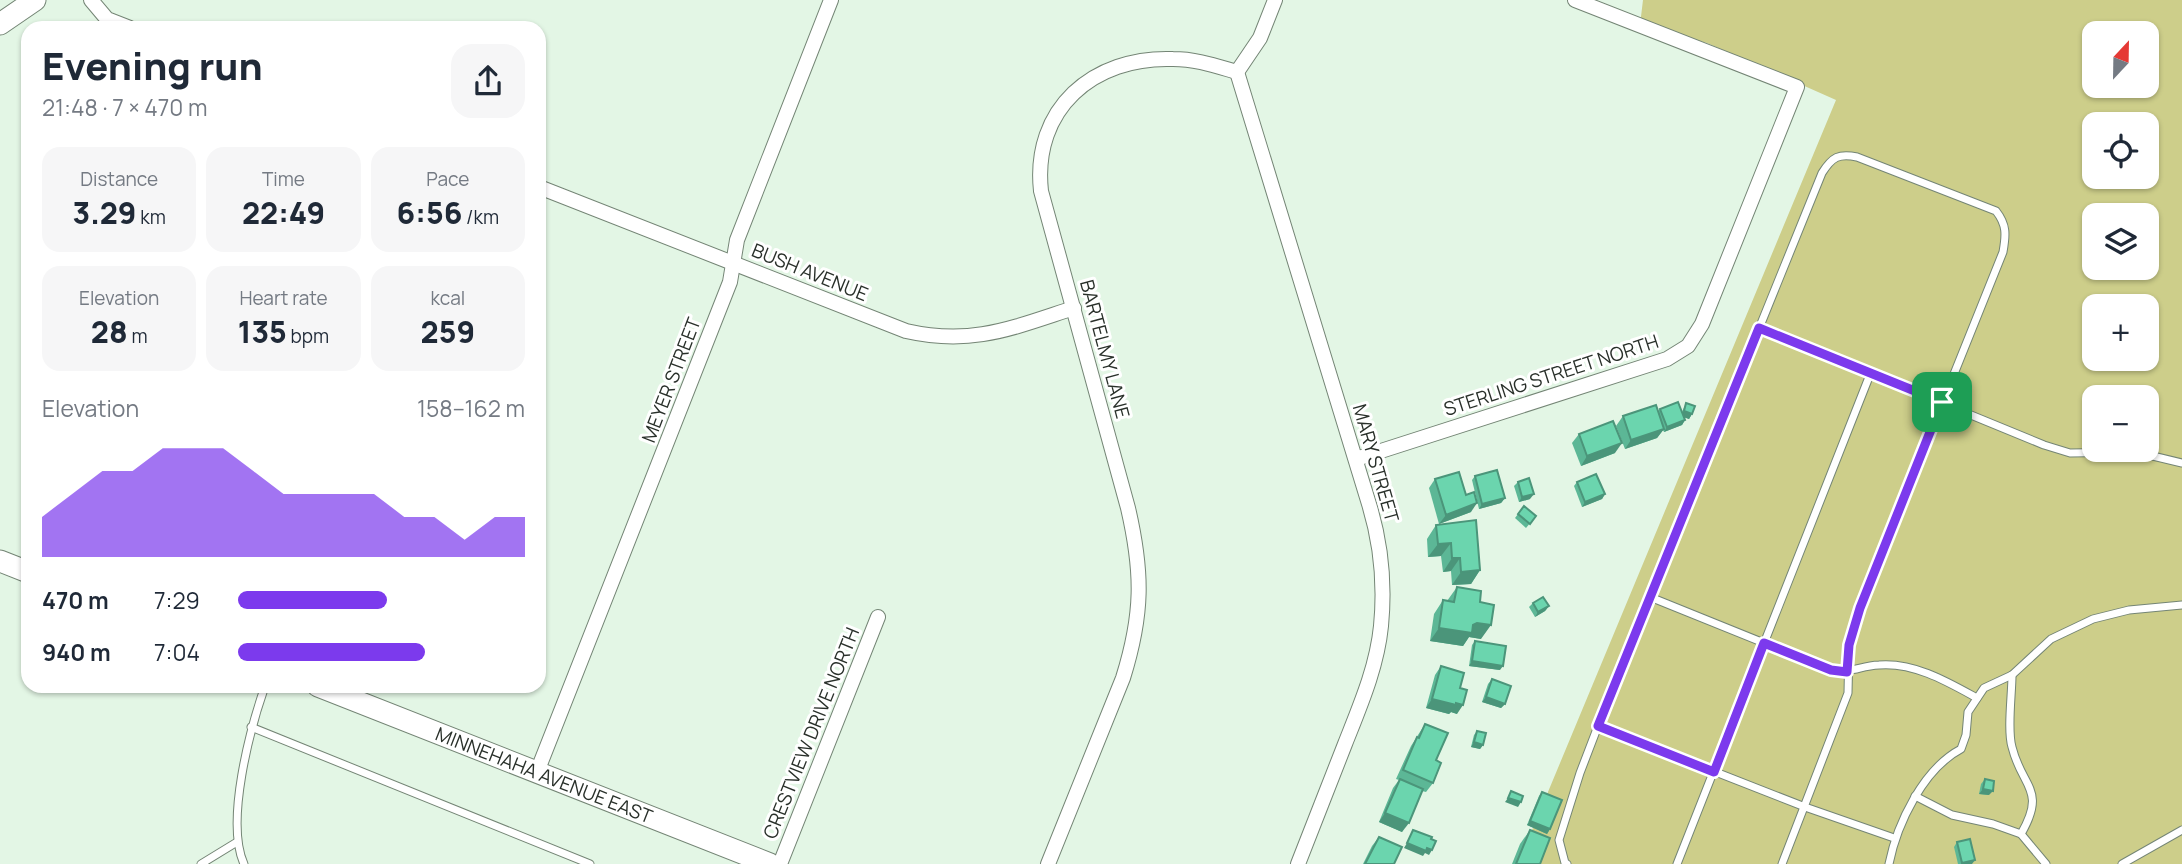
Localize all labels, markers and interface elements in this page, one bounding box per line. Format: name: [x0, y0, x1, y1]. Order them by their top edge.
north arrow: [2082, 21, 2160, 98]
map controls: [2082, 21, 2159, 462]
text: Evening run: [42, 39, 263, 91]
button: share: [451, 44, 525, 118]
text: 21:48 · 7 × 470 m: [42, 91, 207, 123]
button: locate: [2082, 112, 2159, 189]
text: Distance: [80, 166, 158, 192]
text: Time: [262, 166, 305, 192]
text: Pace: [426, 166, 469, 192]
text: 3.29: [72, 192, 137, 233]
text: 22:49: [242, 192, 325, 233]
text: 6:56: [397, 192, 462, 233]
button: layers: [2082, 203, 2159, 280]
text: km: [137, 204, 166, 230]
text: /km: [462, 204, 499, 230]
street label: BUSH AVENUE: [748, 237, 872, 307]
street label: BARTELMY LANE: [1074, 277, 1136, 421]
text: Elevation: [79, 285, 159, 311]
text: Heart rate: [239, 285, 328, 311]
text: kcal: [430, 285, 465, 311]
button: +: [2082, 294, 2159, 371]
text: 28: [91, 311, 128, 352]
text: 135: [238, 311, 287, 352]
text: 259: [421, 311, 475, 352]
street label: MEYER STREET: [635, 313, 707, 446]
text: m: [128, 323, 148, 349]
text: bpm: [287, 323, 329, 349]
street label: STERLING STREET NORTH: [1440, 328, 1662, 422]
pin: [1912, 372, 1972, 432]
icon: arrive: [1923, 383, 1961, 421]
button: −: [2082, 385, 2159, 462]
text: Elevation: [42, 392, 139, 424]
text: 158–162 m: [417, 392, 525, 424]
street label: MARY STREET: [1347, 401, 1405, 526]
text: 470 m: [42, 584, 109, 616]
text: 7:29: [154, 584, 200, 616]
street label: CRESTVIEW DRIVE NORTH: [757, 624, 865, 842]
text: 940 m: [42, 636, 111, 668]
text: 7:04: [154, 636, 200, 668]
street label: MINNEHAHA AVENUE EAST: [432, 721, 657, 830]

